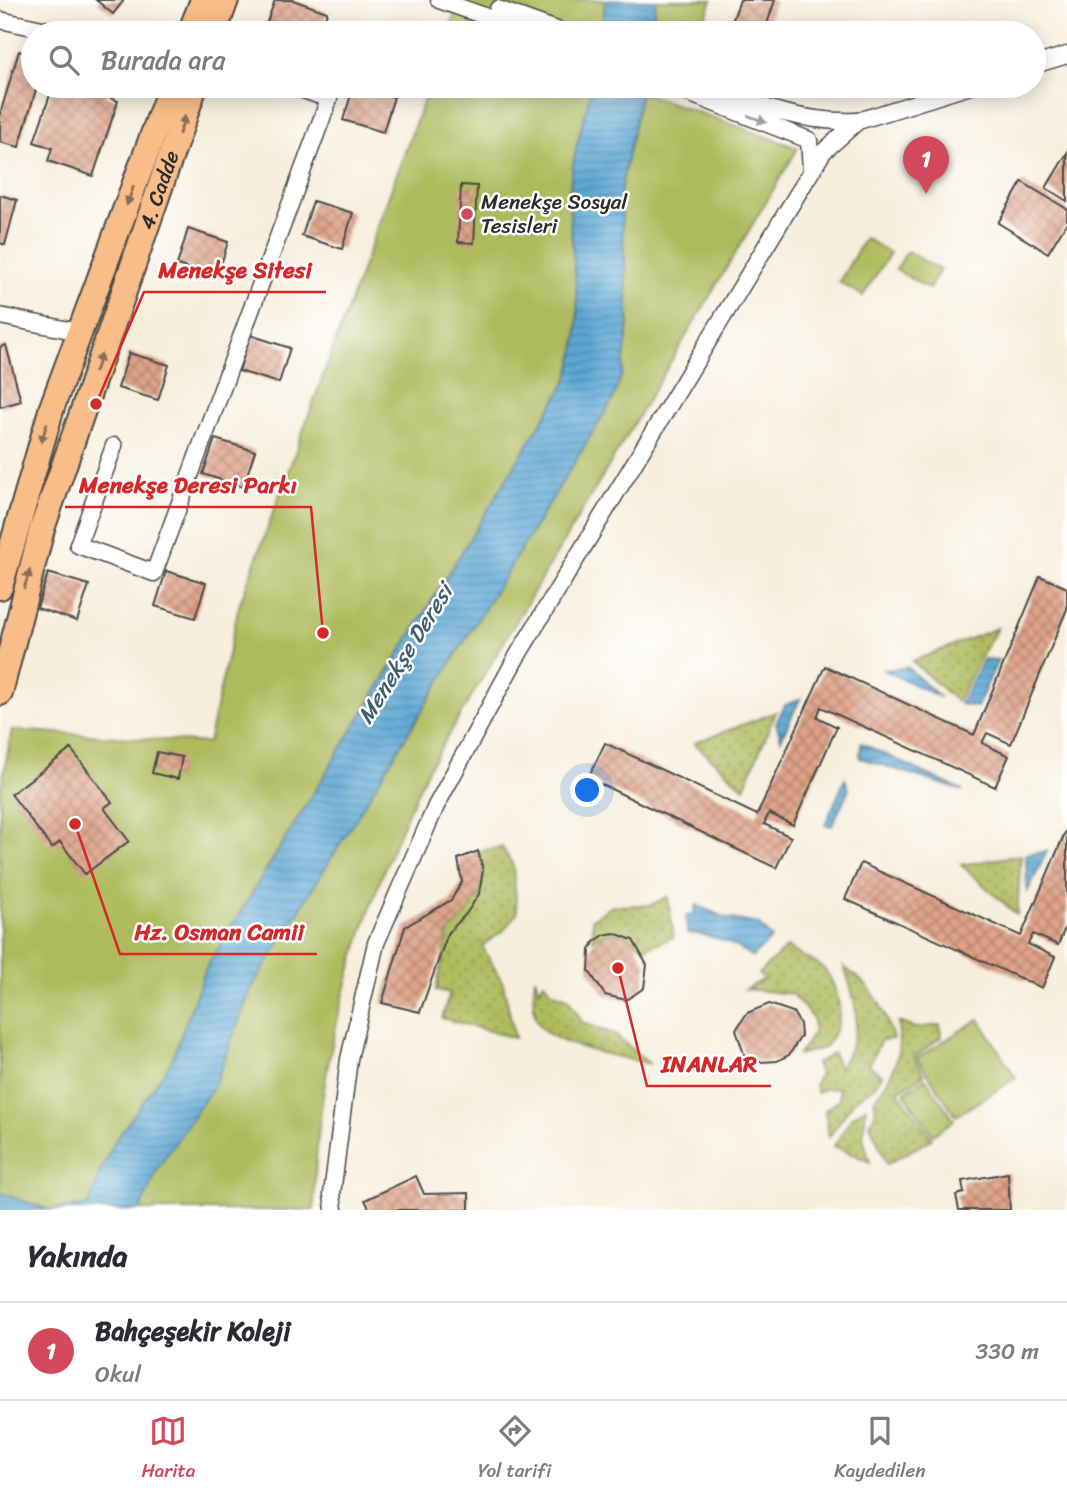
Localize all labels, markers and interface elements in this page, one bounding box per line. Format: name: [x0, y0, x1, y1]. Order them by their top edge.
search box: [21, 21, 1046, 98]
text: Burada ara: [101, 37, 225, 83]
icon: search: [45, 41, 83, 79]
one-way arrow: [746, 114, 767, 125]
one-way arrow: [176, 115, 187, 136]
pin: 1: [903, 136, 949, 194]
street label: 4. Cadde: [128, 145, 190, 235]
place label: Menekşe Sosyal Tesisleri: [481, 183, 628, 245]
one-way arrow: [124, 185, 135, 206]
marker: Menekşe Sosyal Tesisleri: [459, 206, 475, 222]
callout: Menekşe Sitesi: [144, 248, 326, 292]
text: Menekşe Sitesi: [157, 250, 313, 291]
one-way arrow: [92, 352, 103, 373]
one-way arrow: [39, 422, 49, 443]
callout: Menekşe Deresi Parkı: [65, 463, 311, 507]
text: Menekşe Deresi Parkı: [78, 465, 297, 506]
one-way arrow: [23, 569, 33, 590]
water label: Menekşe Deresi: [346, 572, 467, 732]
your location: [570, 773, 604, 807]
callout: Hz. Osman Camii: [120, 910, 317, 954]
text: Hz. Osman Camii: [133, 912, 305, 953]
callout: INANLAR: [647, 1042, 771, 1086]
text: INANLAR: [660, 1044, 757, 1085]
text: Yakında: [28, 1229, 128, 1283]
text: Bahçeşekir Koleji: [95, 1308, 290, 1354]
text: 1: [46, 1331, 56, 1372]
text: 330 m: [976, 1331, 1039, 1372]
text: Okul: [95, 1354, 141, 1395]
tab: Harita: [141, 1412, 195, 1487]
tab: Yol tarifi: [478, 1412, 551, 1487]
tab: Kaydedilen: [834, 1412, 926, 1487]

